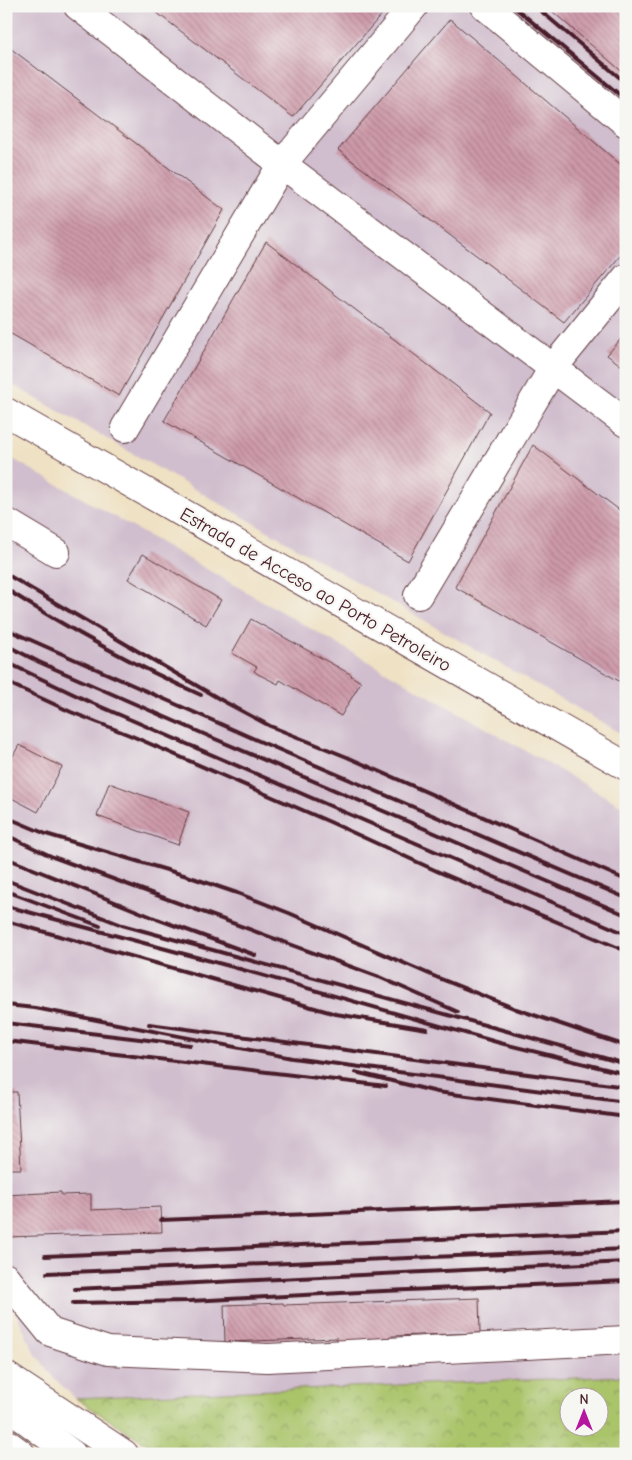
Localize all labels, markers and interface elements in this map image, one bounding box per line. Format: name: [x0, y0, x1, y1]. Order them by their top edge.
street label: Estrada de Acceso ao Porto Petroleiro: [176, 503, 455, 677]
north arrow: [560, 1388, 610, 1438]
text: N: [579, 1391, 589, 1408]

